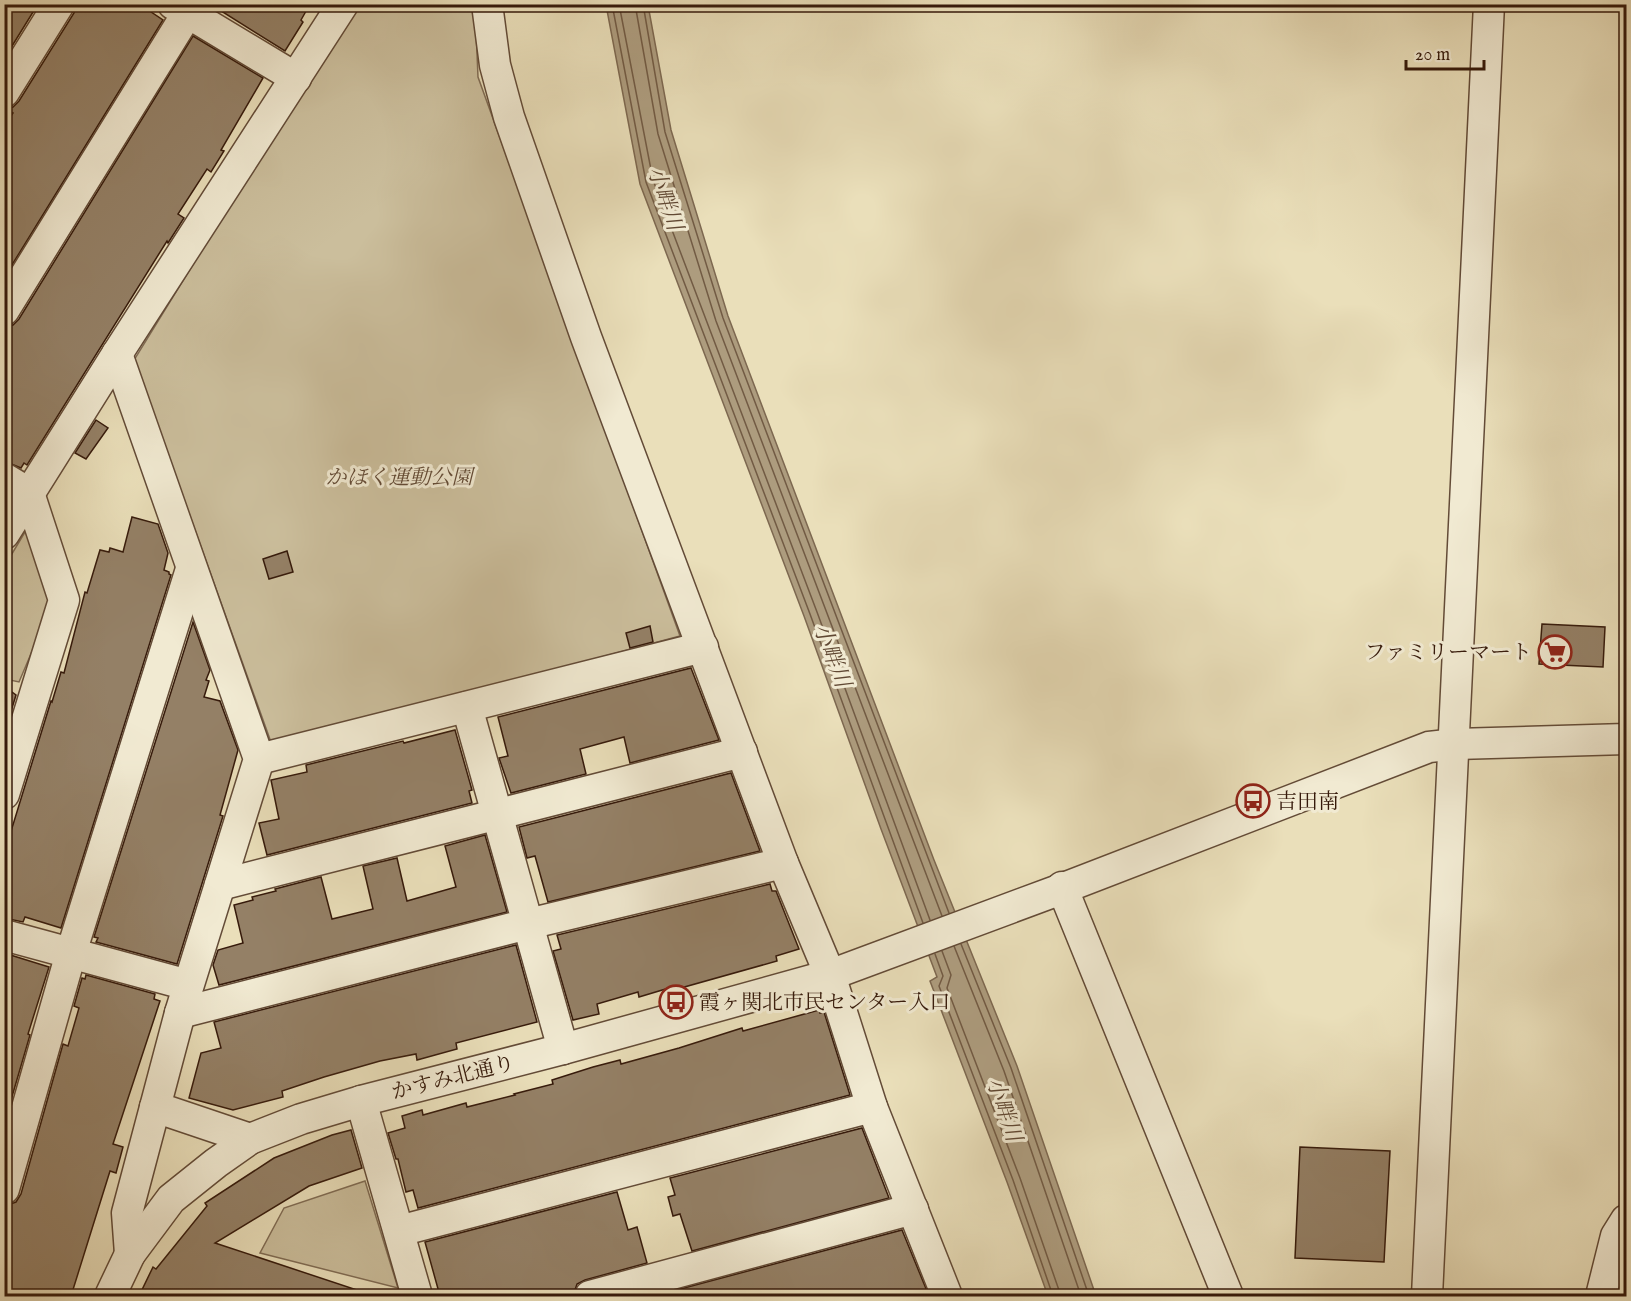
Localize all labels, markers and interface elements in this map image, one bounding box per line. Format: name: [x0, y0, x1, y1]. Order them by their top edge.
scale bar: [1406, 33, 1484, 71]
text: 20 m: [1415, 44, 1450, 67]
water label: 小畔川: [640, 163, 689, 236]
park label: かほく運動公園: [326, 465, 475, 492]
water label: 小畔川: [806, 620, 857, 693]
supermarket icon: ファミリーマート: [1537, 634, 1573, 670]
place label: ファミリーマート: [1364, 640, 1532, 667]
bus stop icon: 吉田南: [1235, 783, 1271, 819]
place label: 吉田南: [1276, 789, 1339, 816]
bus stop icon: 霞ヶ関北市民センター入口: [658, 984, 694, 1020]
place label: 霞ヶ関北市民センター入口: [699, 990, 950, 1017]
street label: かすみ北通り: [389, 1050, 518, 1107]
water label: 小畔川: [979, 1074, 1028, 1147]

